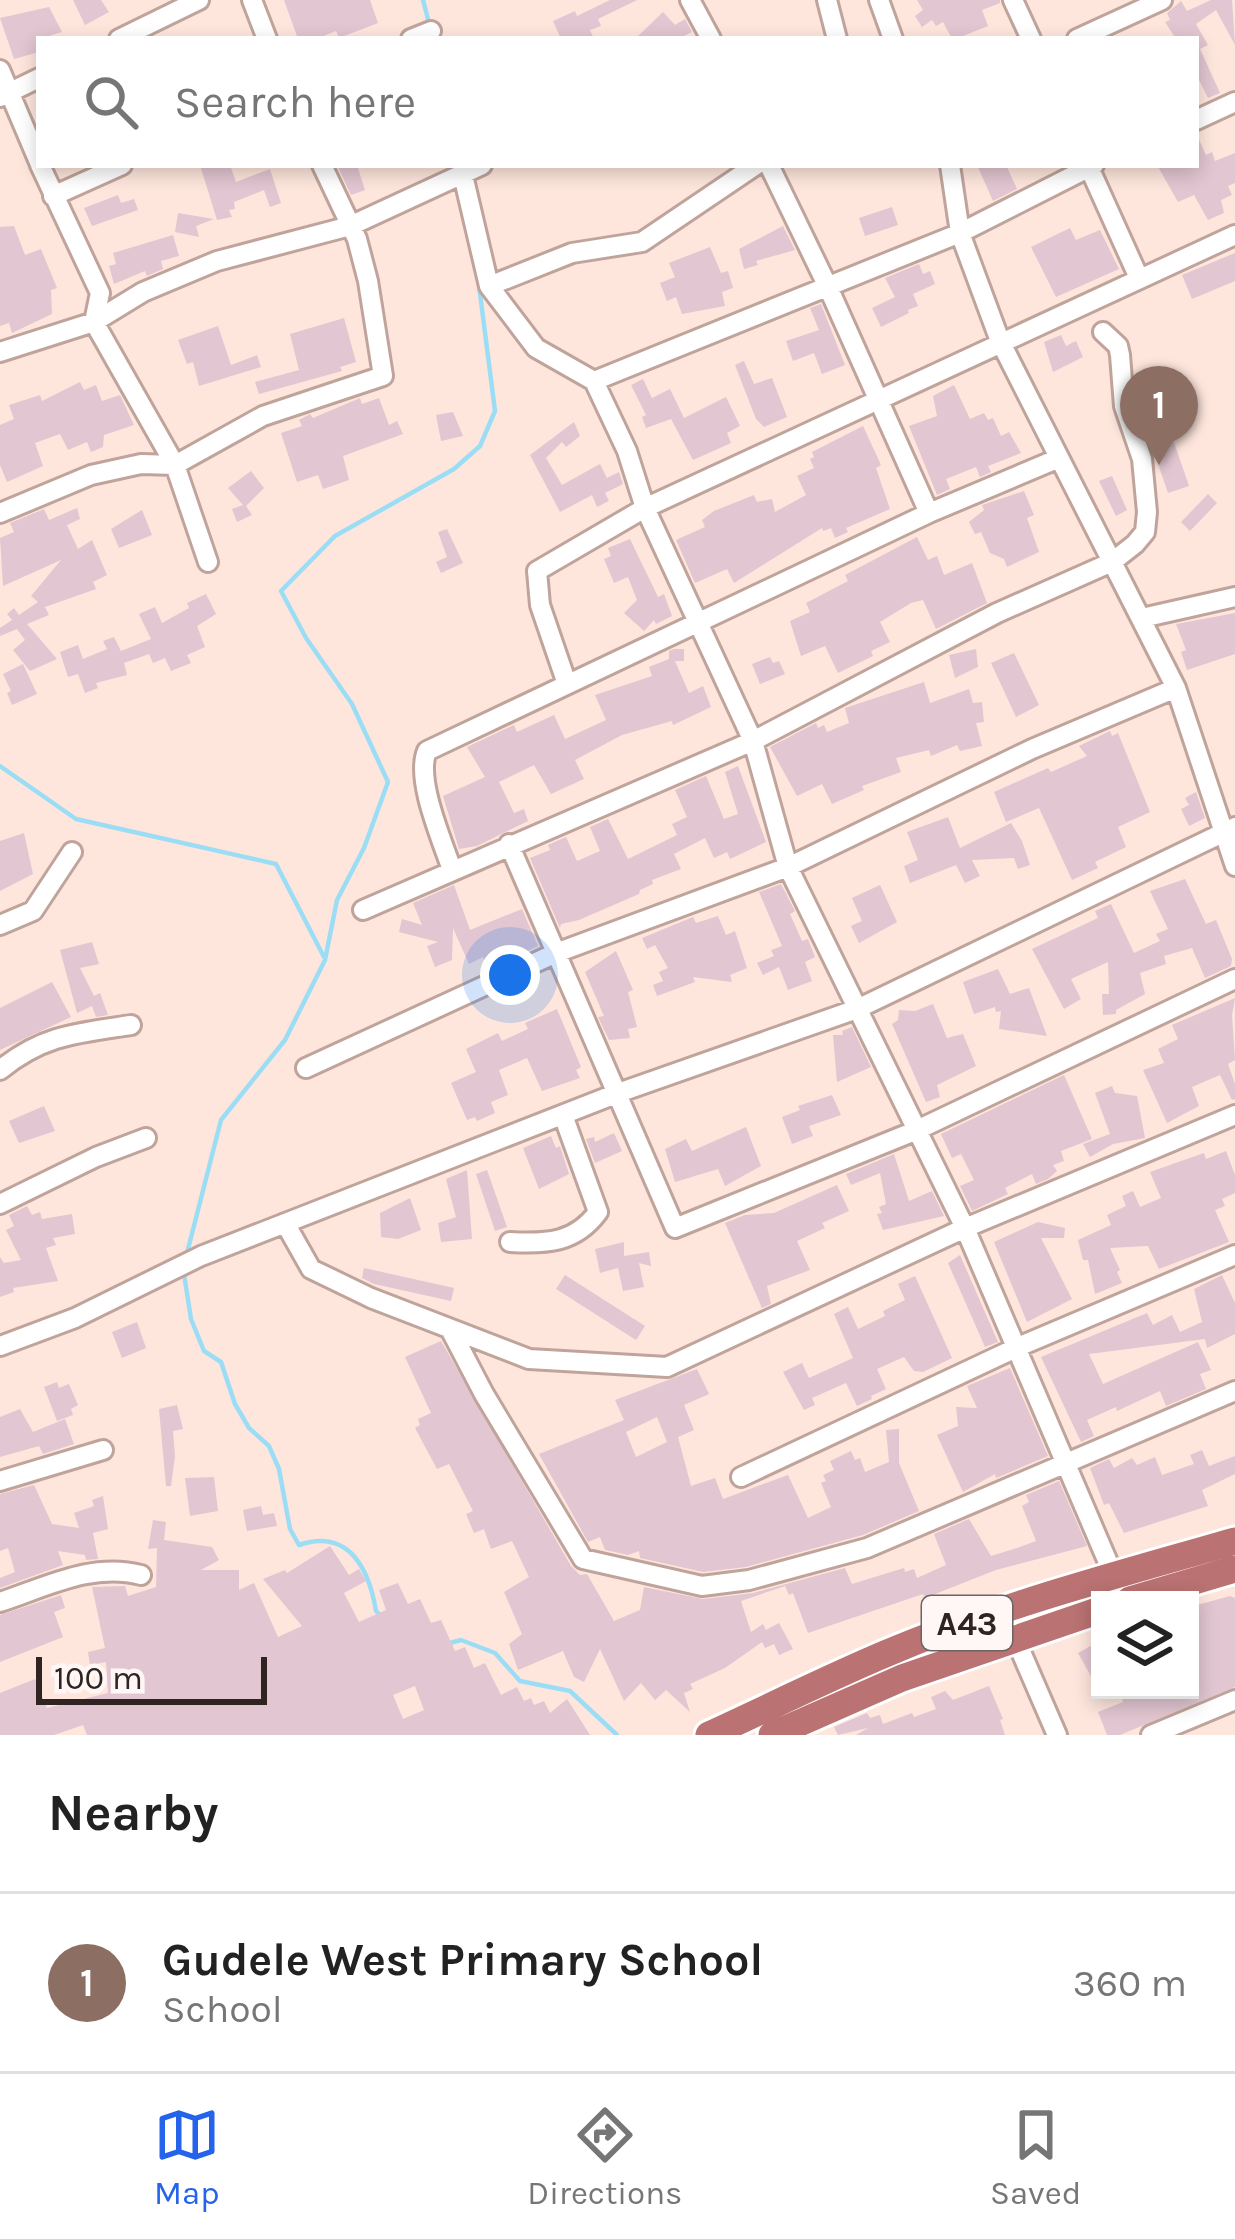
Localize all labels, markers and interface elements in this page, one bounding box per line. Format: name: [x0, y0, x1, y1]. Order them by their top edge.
search box: [36, 36, 1199, 168]
icon: search: [78, 69, 144, 135]
text: Search here: [174, 76, 416, 128]
pin: 1: [1120, 366, 1198, 465]
your location: [480, 945, 540, 1005]
map controls: [1091, 1591, 1199, 1699]
button: layers: [1091, 1591, 1199, 1699]
road number: A43: [922, 1596, 1012, 1650]
scale bar: [36, 1651, 267, 1704]
text: 100 m: [54, 1659, 143, 1697]
text: Nearby: [48, 1783, 218, 1843]
text: Gudele West Primary School: [162, 1934, 763, 1986]
text: 1: [80, 1960, 94, 2006]
text: 360 m: [1073, 1960, 1187, 2006]
text: School: [162, 1986, 283, 2032]
tab: Map: [154, 2102, 220, 2212]
tab: Directions: [527, 2102, 682, 2212]
tab: Saved: [990, 2102, 1081, 2212]

